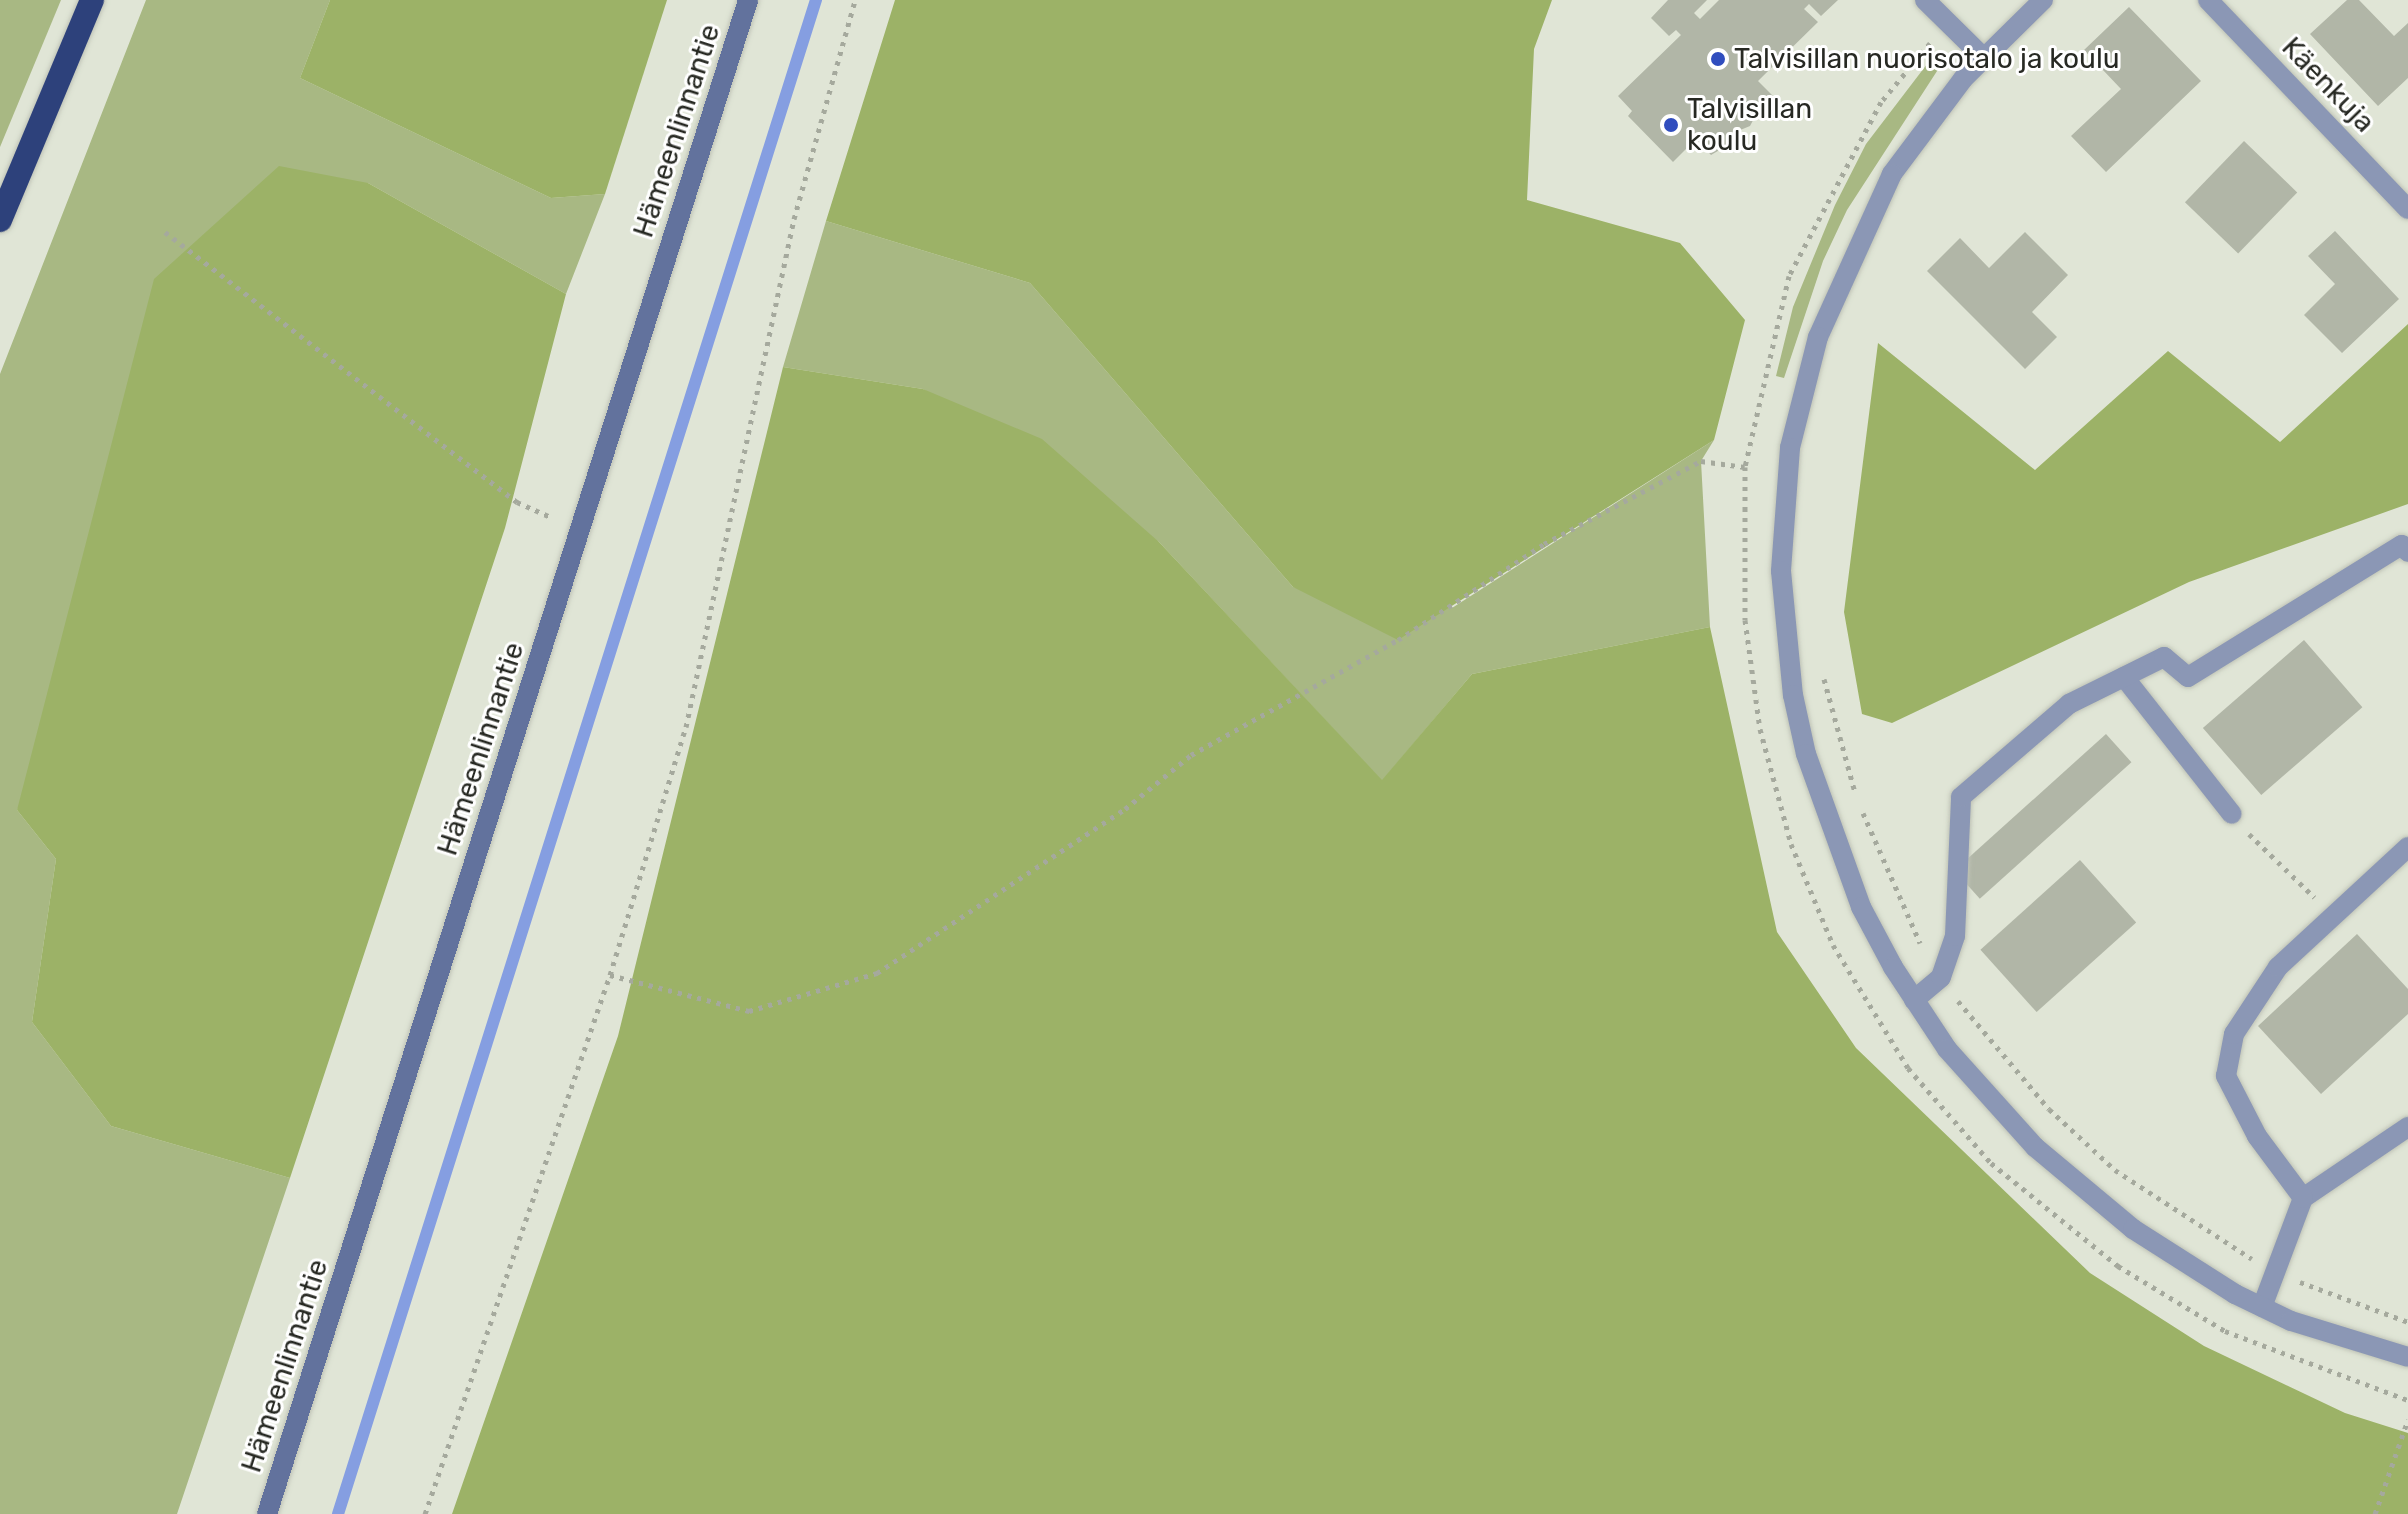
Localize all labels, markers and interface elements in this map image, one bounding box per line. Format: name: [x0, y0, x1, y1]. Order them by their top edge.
street label: Hämeenlinnantie: [627, 20, 727, 242]
street label: Käenkuja: [2275, 31, 2381, 139]
place label: Talvisillan nuorisotalo ja koulu: [1734, 42, 2120, 76]
marker: Talvisillan nuorisotalo ja koulu: [1709, 50, 1727, 68]
place label: Talvisillan koulu: [1687, 92, 1812, 158]
marker: Talvisillan koulu: [1662, 116, 1680, 134]
street label: Hämeenlinnantie: [431, 638, 531, 860]
street label: Hämeenlinnantie: [235, 1255, 335, 1477]

